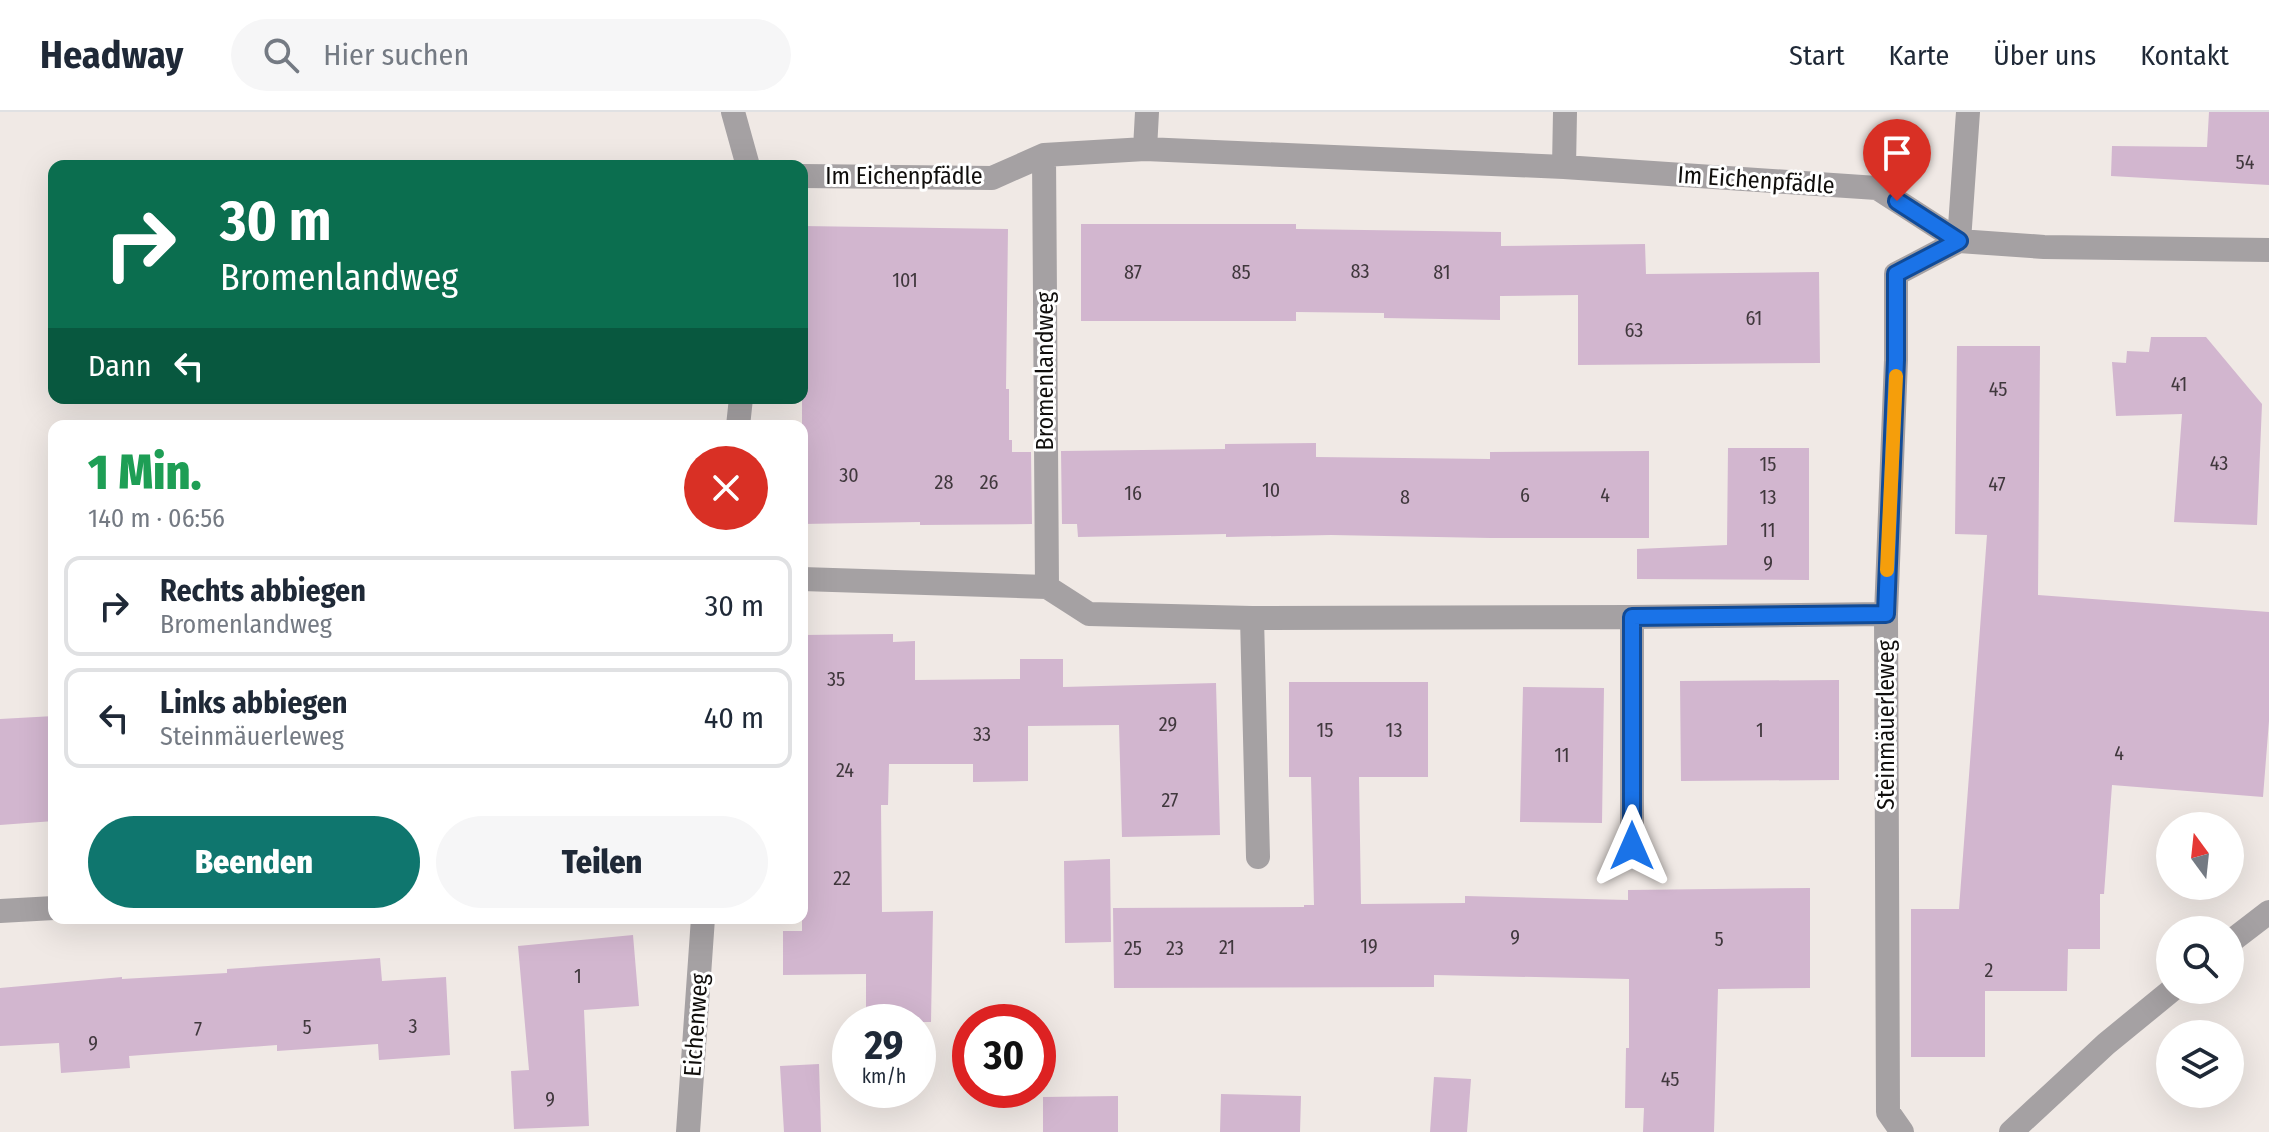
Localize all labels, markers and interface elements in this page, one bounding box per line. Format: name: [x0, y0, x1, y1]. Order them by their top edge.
search box: [231, 19, 791, 91]
text: Headway: [40, 32, 183, 78]
icon: search: [259, 33, 303, 77]
text: Hier suchen: [323, 37, 469, 73]
text: Start: [1789, 39, 1845, 72]
text: Karte: [1889, 39, 1949, 72]
text: Über uns: [1993, 39, 2096, 72]
text: Kontakt: [2140, 39, 2229, 72]
pin: [1863, 119, 1931, 201]
icon: arrive: [1875, 131, 1919, 175]
house number: 54: [2236, 150, 2255, 174]
street label: Im Eichenpfädle: [1677, 161, 1835, 199]
street label: Im Eichenpfädle: [825, 162, 983, 190]
text: 30 m: [220, 188, 331, 255]
icon: right: [88, 192, 192, 296]
text: Bromenlandweg: [220, 256, 458, 300]
house number: 83: [1350, 259, 1370, 283]
house number: 87: [1124, 260, 1142, 284]
house number: 85: [1231, 260, 1251, 284]
house number: 81: [1433, 260, 1451, 284]
house number: 101: [892, 268, 918, 292]
street label: Bromenlandweg: [1031, 291, 1059, 450]
house number: 61: [1746, 306, 1762, 330]
house number: 63: [1625, 318, 1643, 342]
icon: left: [167, 344, 211, 388]
text: Dann: [88, 348, 151, 384]
house number: 41: [2171, 372, 2187, 396]
house number: 45: [1989, 377, 2007, 401]
text: 1 Min.: [88, 444, 202, 502]
button: close: [684, 446, 768, 530]
house number: 43: [2210, 451, 2228, 475]
house number: 15: [1760, 452, 1776, 476]
house number: 30: [839, 463, 859, 487]
house number: 28: [935, 470, 953, 494]
house number: 26: [980, 470, 998, 494]
house number: 47: [1988, 472, 2006, 496]
house number: 10: [1262, 478, 1280, 502]
house number: 16: [1124, 481, 1142, 505]
house number: 6: [1520, 483, 1530, 507]
house number: 4: [1600, 483, 1610, 507]
house number: 8: [1400, 485, 1410, 509]
house number: 13: [1760, 485, 1776, 509]
text: 140 m · 06:56: [88, 503, 225, 534]
house number: 11: [1760, 518, 1776, 542]
house number: 9: [1763, 551, 1773, 575]
text: Rechts abbiegen: [160, 573, 366, 609]
icon: right: [92, 584, 136, 628]
text: 30 m: [705, 588, 764, 624]
text: Bromenlandweg: [160, 609, 332, 640]
street label: Steinmäuerleweg: [1872, 639, 1900, 810]
house number: 35: [827, 667, 845, 691]
text: Links abbiegen: [160, 685, 348, 721]
icon: left: [92, 696, 136, 740]
text: 40 m: [704, 700, 764, 736]
house number: 29: [1159, 712, 1177, 736]
house number: 15: [1317, 718, 1333, 742]
house number: 13: [1386, 718, 1402, 742]
house number: 1: [1756, 718, 1764, 742]
text: Steinmäuerleweg: [160, 721, 344, 752]
house number: 33: [973, 722, 991, 746]
house number: 4: [2114, 741, 2124, 765]
house number: 11: [1554, 743, 1570, 767]
house number: 24: [836, 758, 854, 782]
house number: 27: [1162, 788, 1178, 812]
position arrow: [1590, 804, 1674, 888]
north arrow: [2156, 812, 2244, 900]
map controls: [2156, 812, 2244, 1108]
button: Beenden: [88, 816, 420, 908]
button: Teilen: [436, 816, 768, 908]
house number: 22: [833, 866, 851, 890]
button: search: [2156, 916, 2244, 1004]
house number: 9: [1510, 925, 1520, 949]
house number: 5: [1714, 927, 1724, 951]
house number: 19: [1360, 934, 1378, 958]
house number: 21: [1219, 935, 1235, 959]
house number: 25: [1124, 936, 1142, 960]
house number: 23: [1166, 936, 1184, 960]
house number: 2: [1985, 958, 1994, 982]
house number: 1: [574, 964, 582, 988]
street label: Eichenweg: [678, 972, 714, 1078]
speed limit sign: 30: [952, 1004, 1056, 1108]
house number: 3: [408, 1014, 418, 1038]
house number: 5: [302, 1015, 312, 1039]
house number: 7: [194, 1017, 202, 1041]
button: layers: [2156, 1020, 2244, 1108]
text: 29: [864, 1022, 903, 1070]
house number: 9: [88, 1031, 98, 1055]
text: km/h: [862, 1064, 906, 1088]
house number: 45: [1661, 1067, 1679, 1091]
house number: 9: [545, 1087, 555, 1111]

